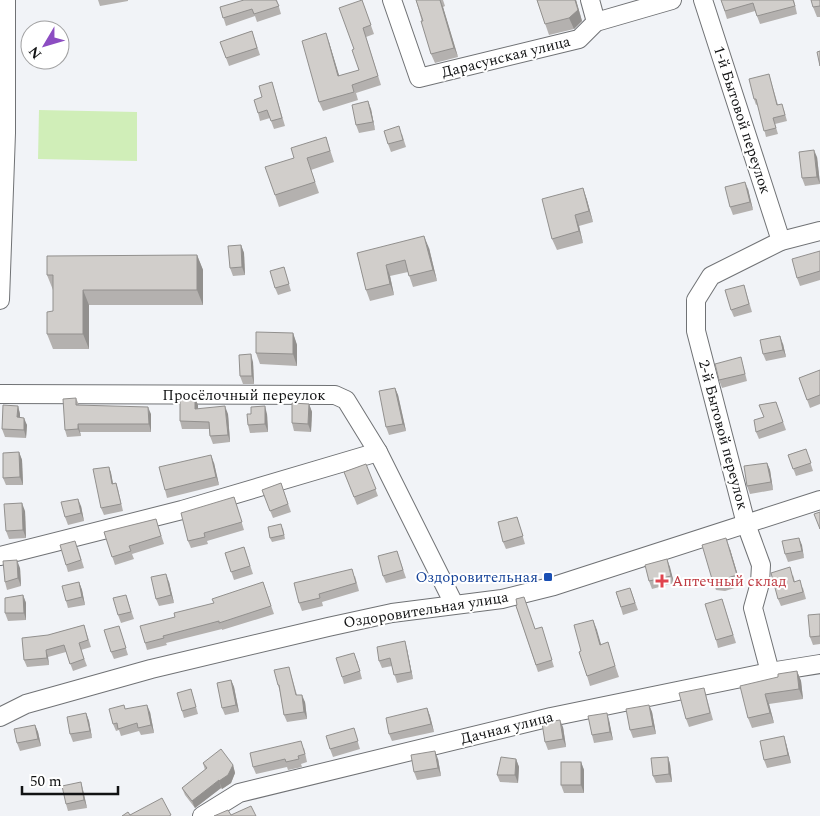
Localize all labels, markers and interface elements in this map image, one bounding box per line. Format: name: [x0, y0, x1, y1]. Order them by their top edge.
north arrow: [20, 20, 70, 70]
street label: Дарасунская улица: [439, 30, 574, 84]
text: N: [23, 42, 47, 64]
street label: 1-й Бытовой переулок: [707, 43, 777, 197]
street label: 2-й Бытовой переулок: [692, 357, 754, 513]
street label: Просёлочный переулок: [162, 384, 326, 407]
place label: Оздоровительная: [415, 566, 538, 589]
place label: Аптечный склад: [672, 570, 786, 593]
marker: Оздоровительная: [542, 571, 554, 583]
marker: Аптечный склад: [656, 575, 668, 587]
street label: Оздоровительная улица: [342, 585, 511, 634]
street label: Дачная улица: [458, 705, 556, 751]
scale bar: [22, 764, 119, 796]
text: 50 m: [30, 770, 62, 793]

